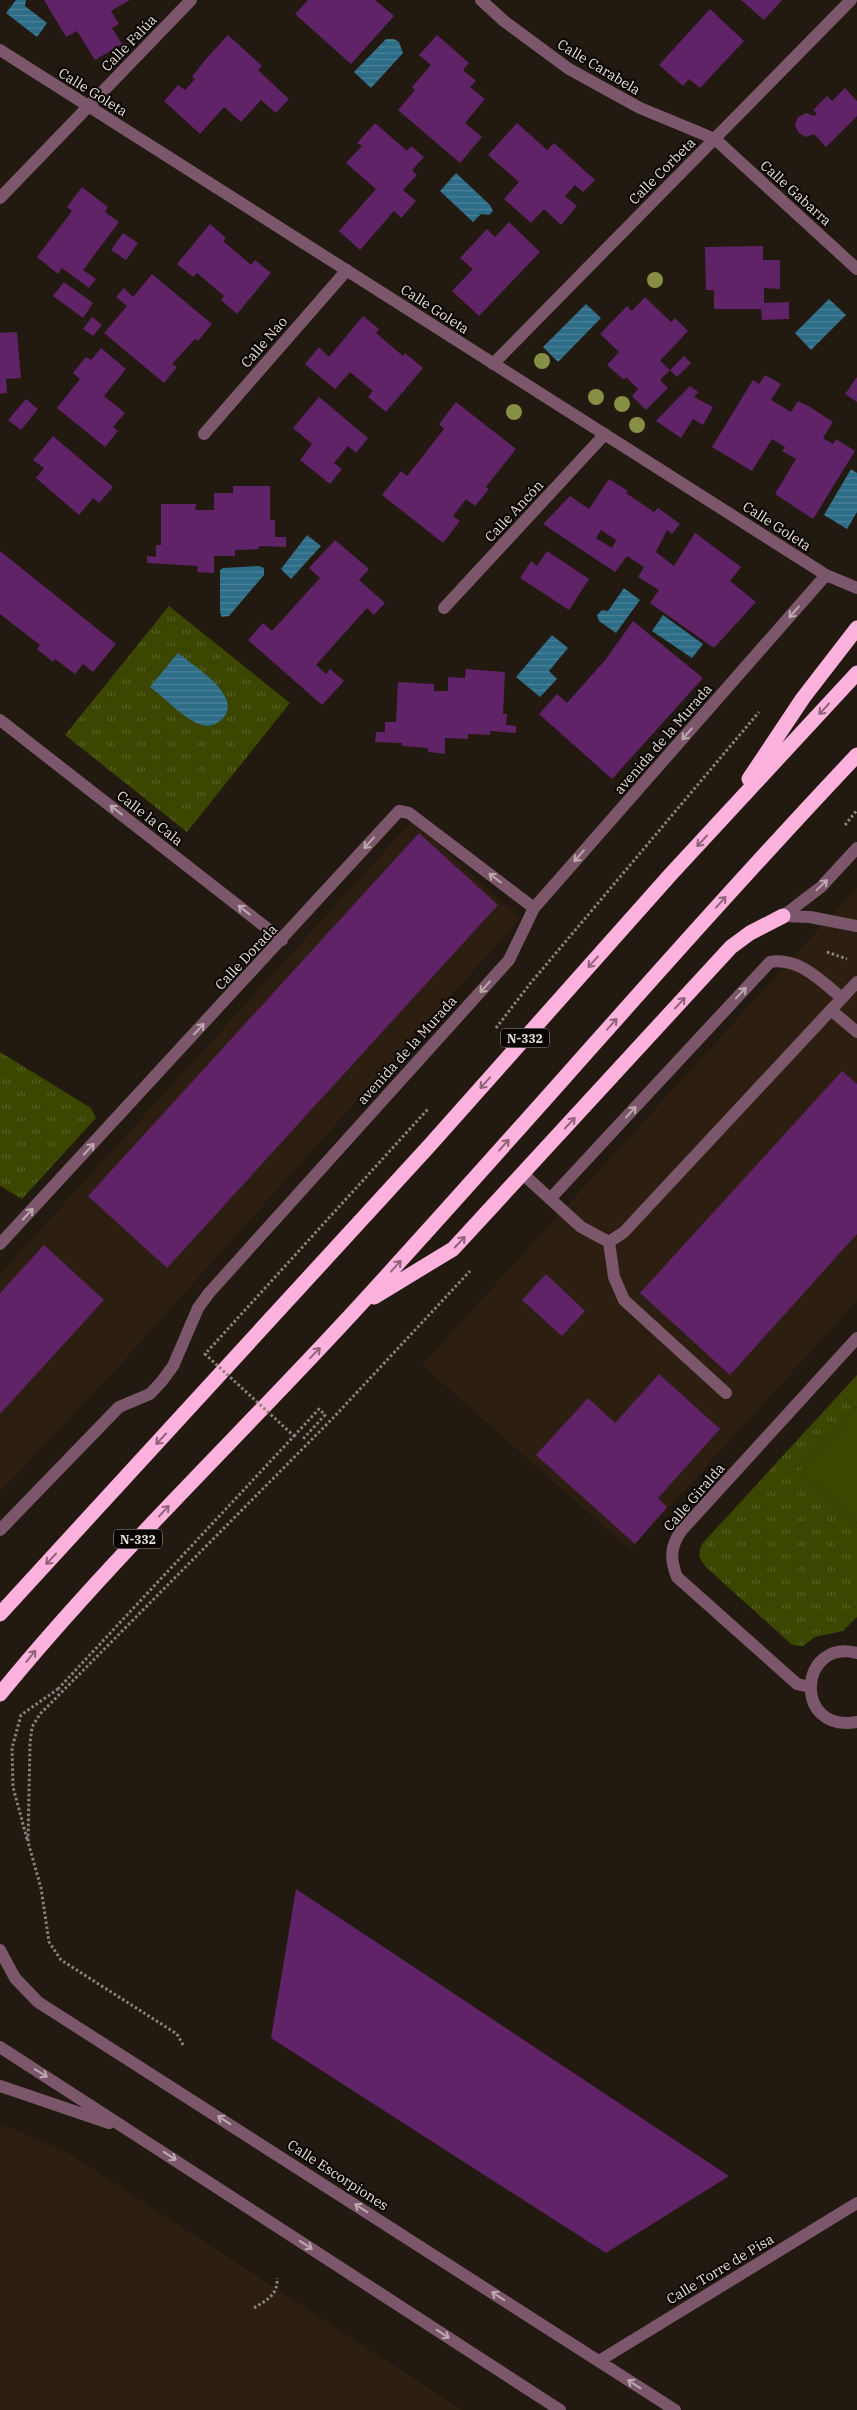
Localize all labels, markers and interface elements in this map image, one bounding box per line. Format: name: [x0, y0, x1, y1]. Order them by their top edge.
street label: Calle Falúa: [97, 11, 161, 75]
street label: Calle Carabela: [554, 35, 644, 99]
street label: Calle Goleta: [55, 64, 131, 120]
street label: Calle Corbeta: [625, 133, 700, 208]
street label: Calle Gabarra: [757, 156, 836, 230]
street label: Calle Goleta: [397, 280, 473, 338]
street label: Calle Nao: [237, 313, 291, 371]
street label: Calle Ancón: [481, 476, 547, 546]
street label: Calle Goleta: [739, 497, 815, 555]
one-way arrow: [788, 605, 800, 618]
street label: avenida de la Murada: [610, 680, 716, 798]
one-way arrow: [818, 702, 830, 715]
one-way arrow: [681, 727, 692, 740]
street label: Calle la Cala: [113, 787, 187, 850]
one-way arrow: [109, 805, 123, 815]
one-way arrow: [696, 835, 708, 848]
one-way arrow: [363, 836, 375, 849]
one-way arrow: [574, 849, 585, 862]
one-way arrow: [488, 873, 502, 883]
one-way arrow: [815, 879, 828, 891]
one-way arrow: [715, 896, 726, 909]
one-way arrow: [237, 905, 251, 915]
street label: Calle Dorada: [211, 920, 281, 994]
one-way arrow: [587, 955, 599, 968]
one-way arrow: [479, 980, 491, 993]
one-way arrow: [735, 986, 747, 999]
street label: avenida de la Murada: [353, 992, 461, 1108]
one-way arrow: [674, 997, 686, 1010]
one-way arrow: [606, 1017, 618, 1030]
one-way arrow: [194, 1023, 205, 1036]
road number: N-332: [501, 1028, 549, 1048]
one-way arrow: [479, 1077, 491, 1090]
one-way arrow: [625, 1105, 637, 1118]
one-way arrow: [564, 1116, 576, 1129]
one-way arrow: [498, 1138, 510, 1151]
one-way arrow: [83, 1142, 95, 1155]
one-way arrow: [22, 1208, 34, 1221]
one-way arrow: [454, 1236, 466, 1249]
one-way arrow: [390, 1259, 401, 1272]
one-way arrow: [309, 1346, 321, 1359]
one-way arrow: [156, 1433, 167, 1446]
street label: Calle Giralda: [660, 1459, 729, 1535]
one-way arrow: [158, 1504, 170, 1517]
road number: N-332: [114, 1530, 162, 1548]
one-way arrow: [45, 1552, 57, 1565]
one-way arrow: [25, 1650, 37, 1663]
one-way arrow: [34, 2069, 48, 2079]
one-way arrow: [217, 2115, 231, 2126]
street label: Calle Escorpiones: [284, 2136, 392, 2214]
one-way arrow: [163, 2151, 177, 2161]
one-way arrow: [354, 2203, 368, 2213]
street label: Calle Torre de Pisa: [663, 2230, 777, 2308]
one-way arrow: [299, 2240, 313, 2250]
one-way arrow: [491, 2290, 505, 2300]
one-way arrow: [435, 2329, 449, 2339]
one-way arrow: [628, 2378, 642, 2388]

